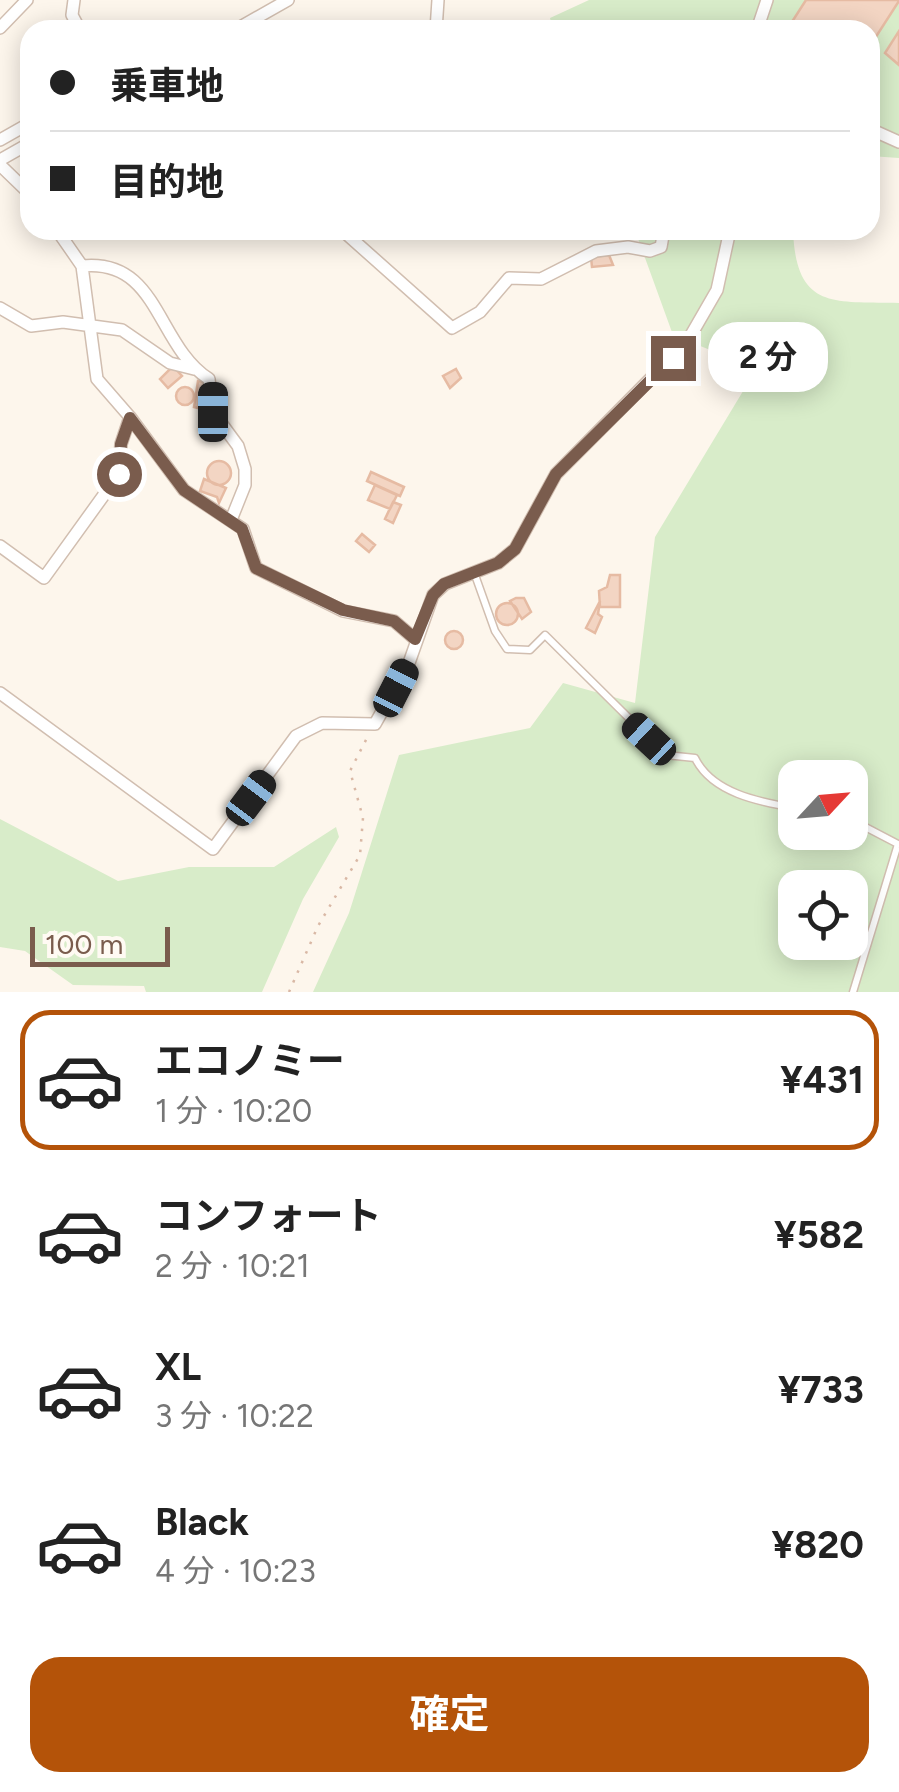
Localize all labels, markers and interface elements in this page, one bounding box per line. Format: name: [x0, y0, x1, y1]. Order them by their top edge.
text: 乗車地: [110, 63, 224, 109]
text: 目的地: [110, 159, 224, 205]
callout: 2 分: [708, 323, 828, 393]
route end: [651, 336, 696, 381]
text: 2 分: [739, 338, 797, 376]
car: [198, 382, 228, 442]
route start: [97, 452, 142, 497]
car: [369, 654, 423, 722]
car: [617, 708, 681, 770]
north arrow: [778, 760, 868, 850]
map controls: [778, 760, 868, 960]
car: [221, 765, 281, 831]
button: locate: [778, 870, 868, 960]
scale bar: [30, 922, 170, 966]
text: 100 m: [45, 927, 123, 961]
icon: car: [35, 1035, 125, 1125]
text: エコノミー: [155, 1038, 345, 1084]
text: ¥431: [780, 1057, 864, 1103]
text: 1 分 · 10:20: [155, 1092, 312, 1130]
icon: car: [35, 1190, 125, 1280]
text: コンフォート: [155, 1193, 382, 1239]
text: ¥582: [774, 1212, 864, 1258]
text: 2 分 · 10:21: [155, 1247, 310, 1285]
text: XL: [155, 1344, 201, 1390]
icon: car: [35, 1345, 125, 1435]
text: ¥733: [778, 1367, 864, 1413]
text: 3 分 · 10:22: [155, 1397, 314, 1435]
text: Black: [155, 1499, 249, 1545]
icon: car: [35, 1500, 125, 1590]
text: ¥820: [771, 1522, 864, 1568]
text: 4 分 · 10:23: [155, 1552, 316, 1590]
button: 確定: [30, 1657, 869, 1772]

